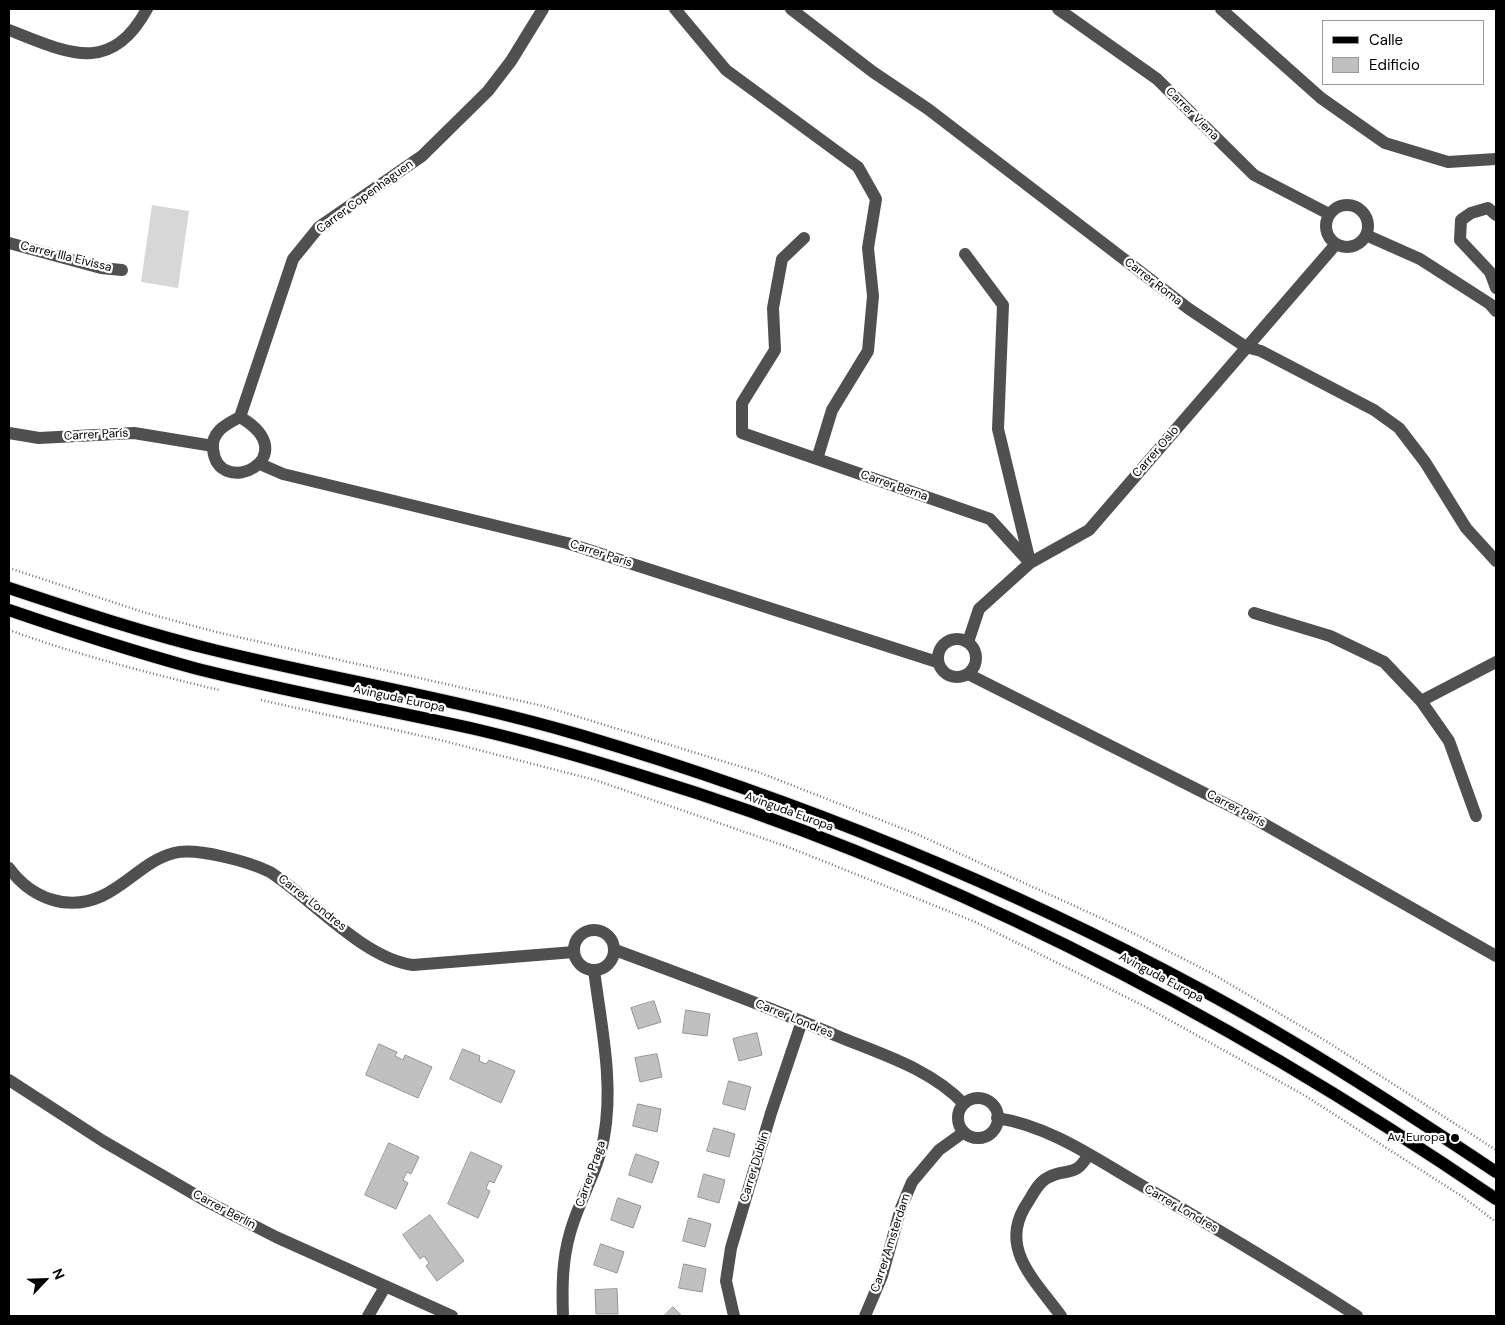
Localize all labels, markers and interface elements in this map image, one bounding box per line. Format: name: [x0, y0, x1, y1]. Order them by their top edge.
legend: [1322, 20, 1485, 85]
text: Calle: [1369, 30, 1403, 50]
text: Edificio: [1369, 55, 1420, 75]
street label: Carrer Viena: [1162, 84, 1222, 144]
street label: Carrer Copenhaguen: [314, 157, 416, 237]
street label: Carrer Illa Eivissa: [19, 239, 113, 275]
street label: Carrer Roma: [1121, 255, 1185, 309]
street label: Carrer Oslo: [1130, 423, 1182, 481]
street label: Carrer París: [63, 426, 129, 444]
street label: Carrer Berna: [858, 468, 930, 504]
street label: Carrer París: [568, 537, 634, 571]
street label: Avinguda Europa: [352, 682, 446, 716]
street label: Carrer París: [1204, 787, 1268, 831]
street label: Avinguda Europa: [743, 789, 835, 835]
street label: Carrer Londres: [275, 872, 349, 934]
street label: Avinguda Europa: [1116, 950, 1206, 1006]
street label: Carrer Londres: [753, 997, 835, 1041]
street label: Carrer Dublín: [737, 1130, 773, 1204]
place label: Av. Europa: [1387, 1131, 1445, 1145]
marker: Av. Europa: [1449, 1132, 1461, 1144]
street label: Carrer Praga: [573, 1139, 609, 1209]
street label: Carrer Londres: [1142, 1182, 1220, 1236]
street label: Carrer Berlín: [190, 1187, 258, 1233]
street label: Carrer Amsterdam: [868, 1192, 914, 1294]
north arrow: [20, 1255, 70, 1305]
text: N: [48, 1266, 69, 1282]

